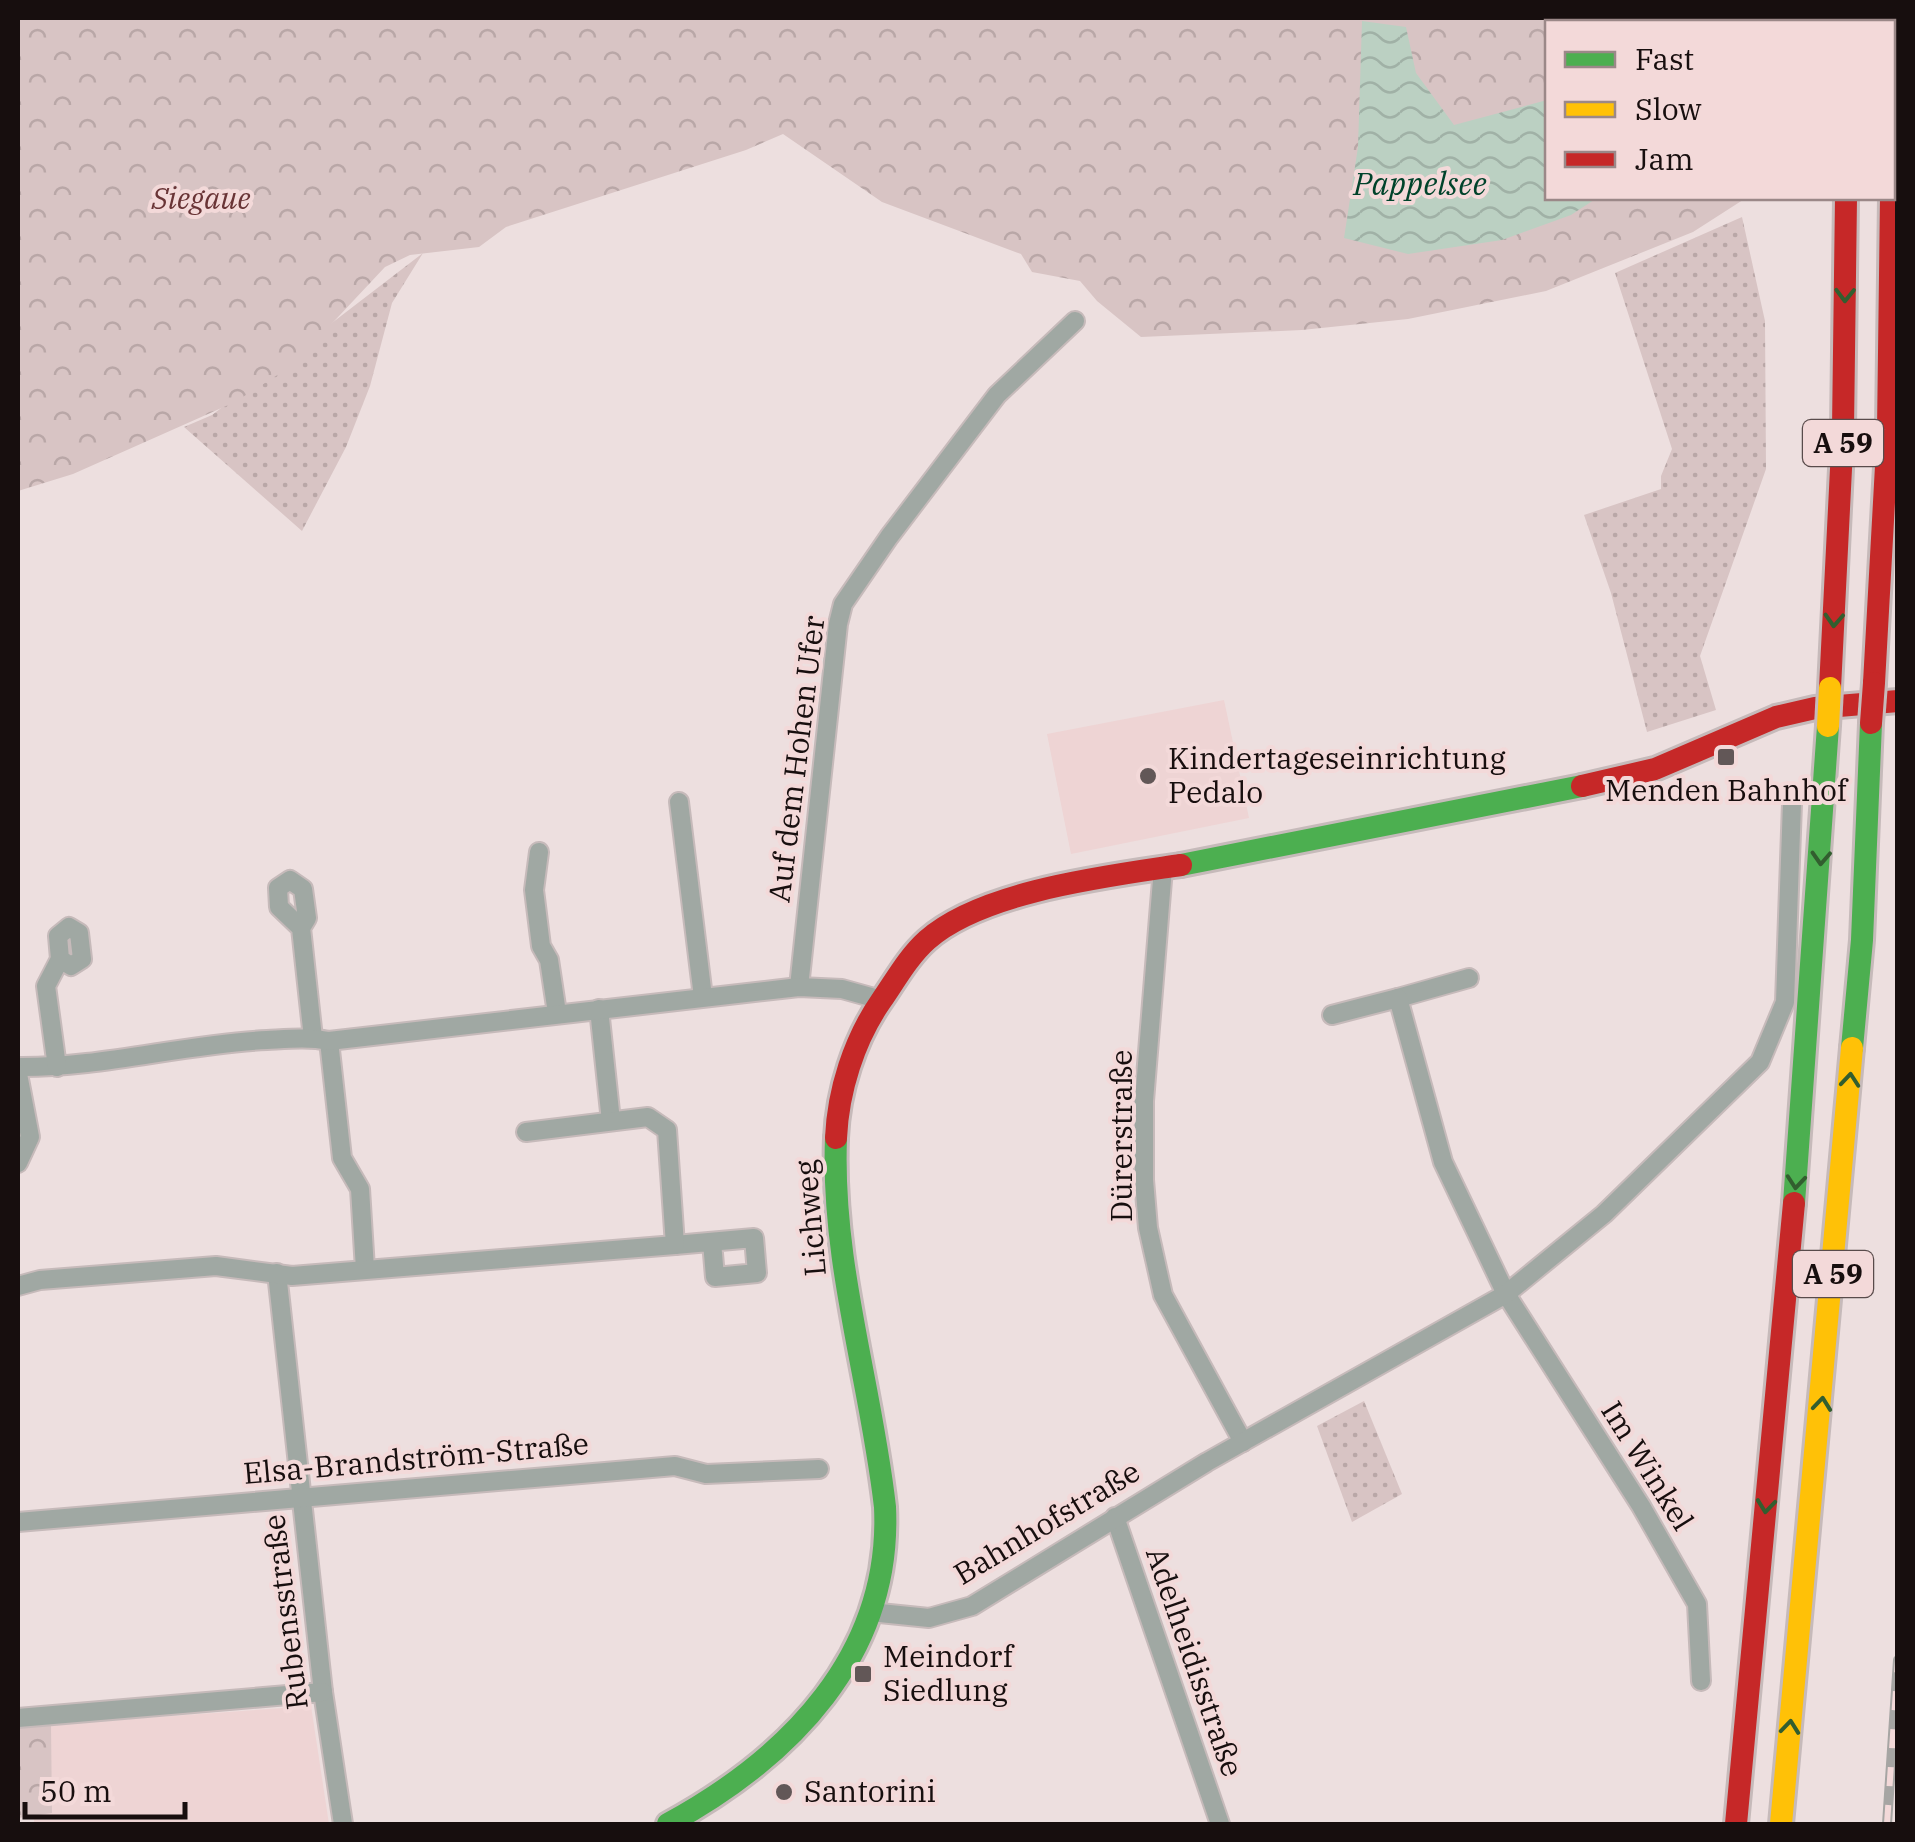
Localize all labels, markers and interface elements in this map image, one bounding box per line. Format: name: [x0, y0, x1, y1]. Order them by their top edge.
legend: [1545, 20, 1895, 200]
text: Fast: [1635, 39, 1694, 78]
text: Slow: [1635, 89, 1702, 128]
text: Jam: [1635, 139, 1694, 178]
water label: Pappelsee: [1352, 162, 1487, 204]
park label: Siegaue: [150, 178, 251, 217]
one-way arrow: [1835, 287, 1856, 303]
road number: A 59: [1803, 420, 1883, 466]
one-way arrow: [1824, 612, 1845, 628]
street label: Auf dem Hohen Ufer: [759, 613, 832, 904]
place label: Kindertageseinrichtung Pedalo: [1168, 738, 1506, 811]
marker: Menden Bahnhof: [1715, 746, 1737, 768]
marker: Kindertageseinrichtung Pedalo: [1137, 765, 1159, 787]
place label: Menden Bahnhof: [1605, 770, 1849, 809]
one-way arrow: [1811, 851, 1832, 867]
street label: Dürerstraße: [1101, 1050, 1140, 1222]
one-way arrow: [1839, 1072, 1861, 1088]
street label: Lichweg: [785, 1158, 834, 1278]
one-way arrow: [1786, 1175, 1807, 1191]
road number: A 59: [1793, 1251, 1873, 1297]
street label: Im Winkel: [1593, 1393, 1703, 1537]
one-way arrow: [1810, 1396, 1832, 1412]
street label: Elsa-Brandström-Straße: [242, 1423, 590, 1492]
street label: Bahnhofstraße: [946, 1451, 1146, 1593]
one-way arrow: [1756, 1498, 1778, 1514]
street label: Rubensstraße: [253, 1512, 316, 1712]
street label: Adelheidisstraße: [1138, 1542, 1253, 1781]
place label: Meindorf Siedlung: [883, 1636, 1015, 1709]
marker: Meindorf Siedlung: [852, 1663, 874, 1685]
one-way arrow: [1779, 1719, 1801, 1735]
scale bar: [25, 1757, 185, 1819]
text: 50 m: [40, 1771, 112, 1810]
place label: Santorini: [804, 1771, 936, 1810]
marker: Santorini: [773, 1781, 795, 1803]

